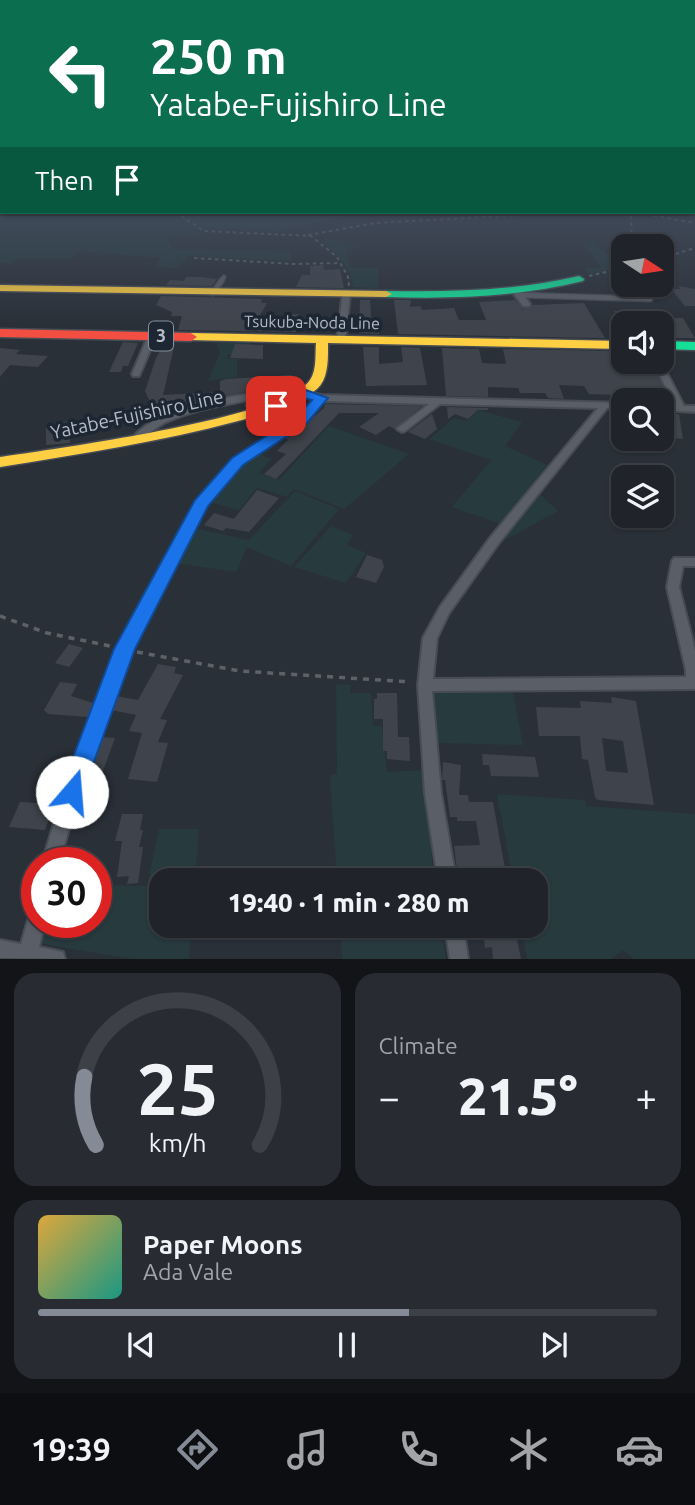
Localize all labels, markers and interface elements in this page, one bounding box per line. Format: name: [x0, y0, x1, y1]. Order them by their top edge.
icon: left: [35, 28, 126, 119]
text: 250 m: [150, 28, 287, 83]
text: Yatabe-Fujishiro Line: [150, 86, 447, 122]
icon: arrive: [108, 161, 146, 199]
text: Then: [35, 166, 94, 195]
north arrow: [611, 234, 674, 298]
map controls: [611, 234, 674, 528]
button: sound: [611, 311, 674, 374]
street label: Tsukuba-Noda Line: [244, 312, 380, 332]
road number: 3: [149, 322, 173, 350]
pin: [246, 376, 306, 436]
street label: Yatabe-Fujishiro Line: [49, 385, 225, 443]
icon: arrive: [257, 387, 295, 425]
button: search: [611, 388, 674, 451]
button: layers: [611, 465, 674, 528]
position arrow: [35, 755, 109, 829]
speed limit sign: 30: [21, 847, 112, 938]
text: 19:40 · 1 min · 280 m: [228, 888, 469, 917]
text: Climate: [379, 1033, 458, 1058]
text: 25: [136, 1048, 218, 1130]
text: 21.5°: [458, 1067, 578, 1125]
text: −: [379, 1076, 400, 1118]
text: +: [636, 1076, 657, 1118]
text: km/h: [148, 1129, 206, 1157]
text: Paper Moons: [143, 1230, 302, 1259]
text: Ada Vale: [143, 1259, 233, 1284]
icon: previous: [122, 1326, 160, 1364]
icon: pause: [328, 1326, 366, 1364]
icon: next: [535, 1326, 573, 1364]
icon: directions: [173, 1425, 222, 1474]
icon: music: [283, 1425, 332, 1474]
icon: phone: [394, 1425, 443, 1474]
icon: climate: [504, 1425, 553, 1474]
icon: car: [615, 1425, 664, 1474]
text: 19:39: [31, 1431, 111, 1467]

